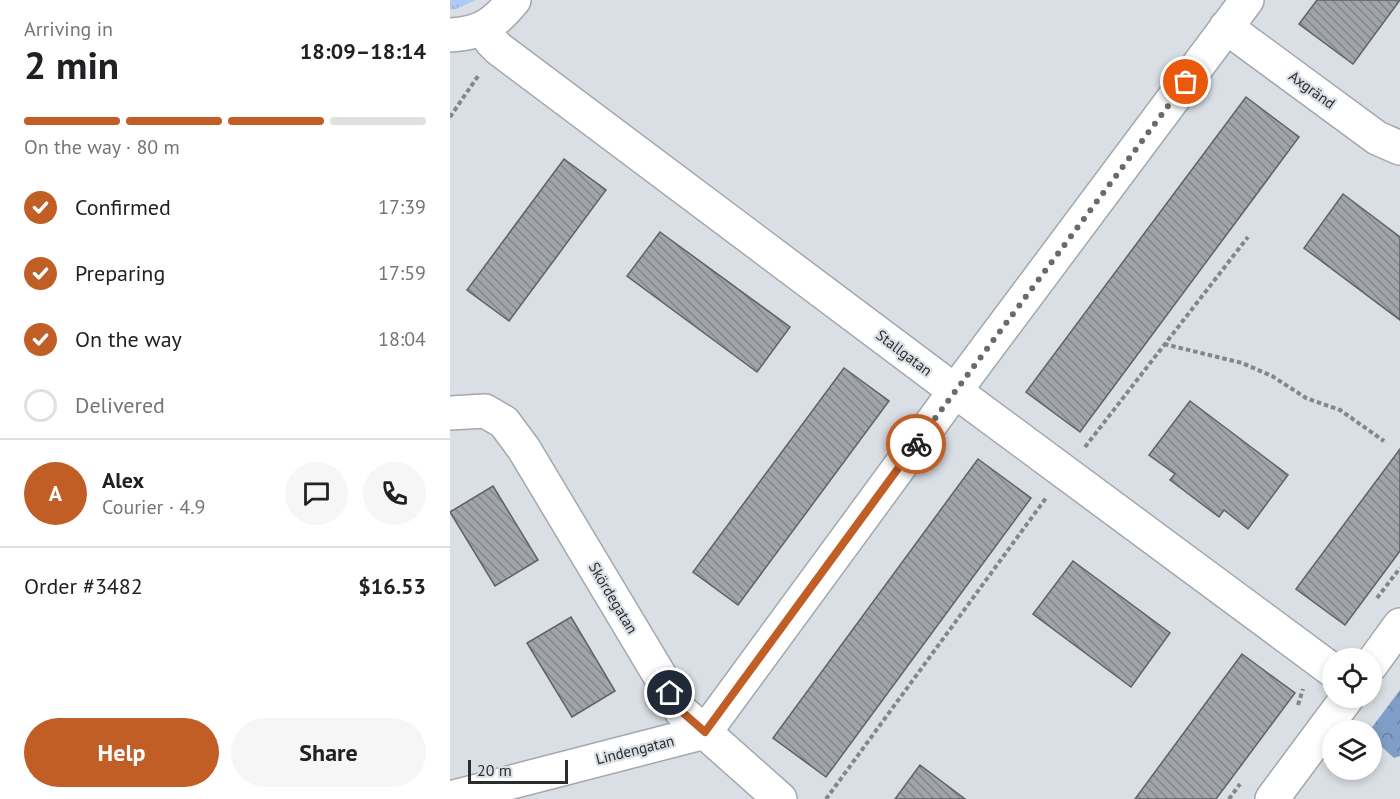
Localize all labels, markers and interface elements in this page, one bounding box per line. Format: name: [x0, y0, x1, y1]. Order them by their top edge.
text: Arriving in: [24, 16, 113, 42]
text: 18:09–18:14: [300, 37, 426, 65]
text: 2 min: [24, 39, 119, 90]
pin: [1160, 56, 1211, 107]
icon: bag: [1169, 65, 1202, 98]
street label: Axgränd: [1285, 66, 1339, 113]
text: On the way · 80 m: [24, 134, 180, 160]
icon: check: [24, 191, 57, 224]
text: Confirmed: [75, 193, 171, 221]
text: 17:39: [378, 194, 426, 220]
icon: check: [24, 257, 57, 290]
text: Preparing: [75, 259, 165, 287]
text: 17:59: [378, 260, 426, 286]
icon: check: [24, 323, 57, 356]
text: On the way: [75, 325, 182, 353]
street label: Stallgatan: [872, 325, 936, 380]
text: 18:04: [378, 326, 426, 352]
text: Delivered: [75, 391, 165, 419]
courier: [886, 414, 946, 474]
icon: bike: [900, 428, 933, 461]
button: chat: [285, 462, 348, 525]
button: phone: [363, 462, 426, 525]
text: Alex: [102, 466, 144, 494]
text: A: [49, 479, 62, 507]
text: Courier · 4.9: [102, 494, 205, 520]
street label: Skördegatan: [585, 559, 642, 637]
text: Order #3482: [24, 572, 143, 600]
text: $16.53: [358, 572, 426, 600]
map controls: [1322, 648, 1382, 780]
button: locate: [1322, 648, 1382, 708]
pin: [644, 667, 695, 718]
icon: home: [653, 676, 686, 709]
button: Help: [24, 718, 219, 787]
button: Share: [231, 718, 426, 787]
button: layers: [1322, 720, 1382, 780]
street label: Lindengatan: [594, 731, 676, 768]
scale bar: [468, 757, 568, 784]
text: 20 m: [477, 760, 512, 780]

